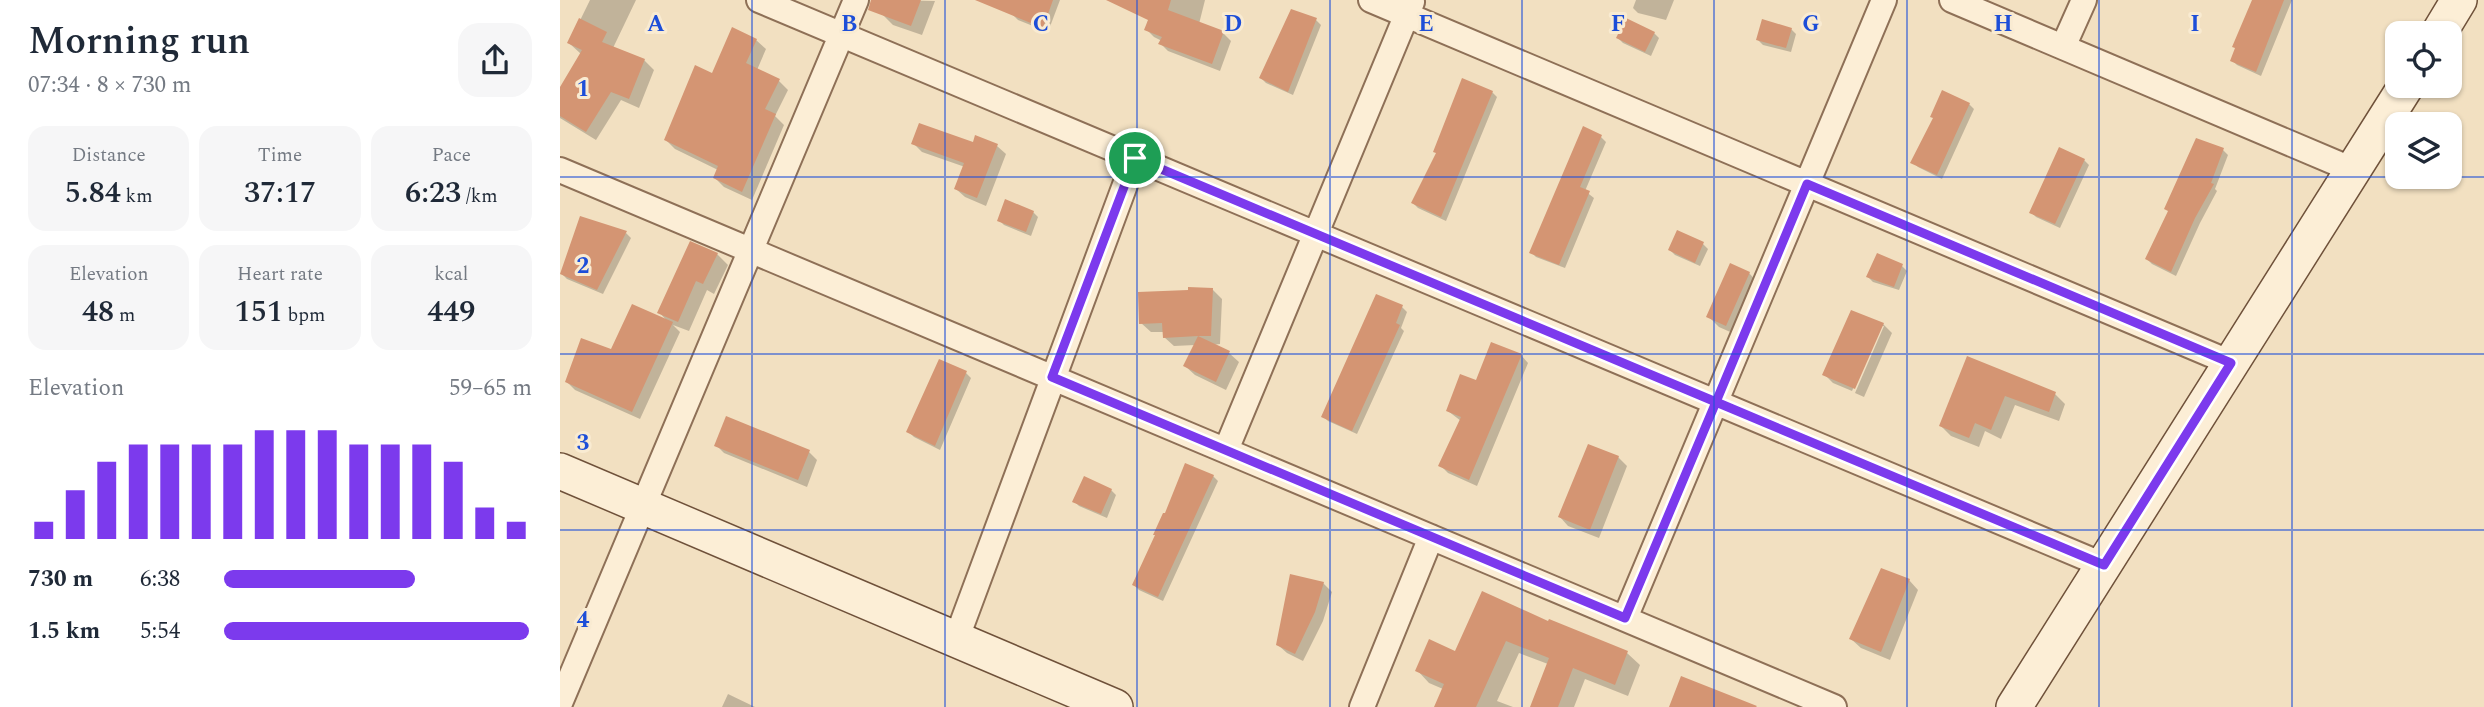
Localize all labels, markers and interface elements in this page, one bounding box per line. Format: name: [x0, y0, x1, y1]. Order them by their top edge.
text: A: [647, 7, 665, 42]
text: B: [841, 7, 857, 42]
text: C: [1033, 7, 1049, 42]
text: D: [1224, 7, 1242, 42]
text: E: [1418, 7, 1434, 42]
text: F: [1611, 7, 1625, 42]
text: G: [1802, 7, 1820, 42]
text: H: [1993, 7, 2013, 42]
text: I: [2190, 7, 2200, 42]
text: Morning run: [28, 13, 250, 71]
map controls: [2385, 21, 2462, 189]
button: locate: [2385, 21, 2462, 98]
button: share: [458, 23, 532, 97]
text: 07:34 · 8 × 730 m: [28, 68, 192, 103]
text: 1: [577, 72, 589, 107]
button: layers: [2385, 112, 2462, 189]
pin: [1105, 128, 1165, 188]
icon: arrive: [1116, 139, 1154, 177]
text: Distance: [72, 141, 146, 170]
text: Time: [258, 141, 302, 170]
text: Pace: [432, 141, 471, 170]
text: 5.84: [65, 170, 121, 216]
text: 37:17: [244, 170, 316, 216]
text: 6:23: [405, 170, 461, 216]
text: km: [121, 182, 153, 211]
text: /km: [461, 182, 498, 211]
text: 2: [577, 249, 590, 284]
text: Elevation: [69, 260, 148, 289]
text: Heart rate: [237, 260, 323, 289]
text: kcal: [434, 260, 468, 289]
text: 48: [82, 289, 114, 335]
text: 151: [235, 289, 283, 335]
text: 449: [427, 289, 475, 335]
text: m: [114, 301, 135, 330]
text: bpm: [283, 301, 325, 330]
text: Elevation: [28, 371, 124, 406]
text: 59–65 m: [449, 371, 532, 406]
text: 3: [577, 426, 590, 461]
text: 730 m: [28, 562, 93, 597]
text: 6:38: [140, 562, 180, 597]
text: 4: [577, 603, 590, 638]
text: 1.5 km: [28, 614, 100, 649]
text: 5:54: [140, 614, 180, 649]

